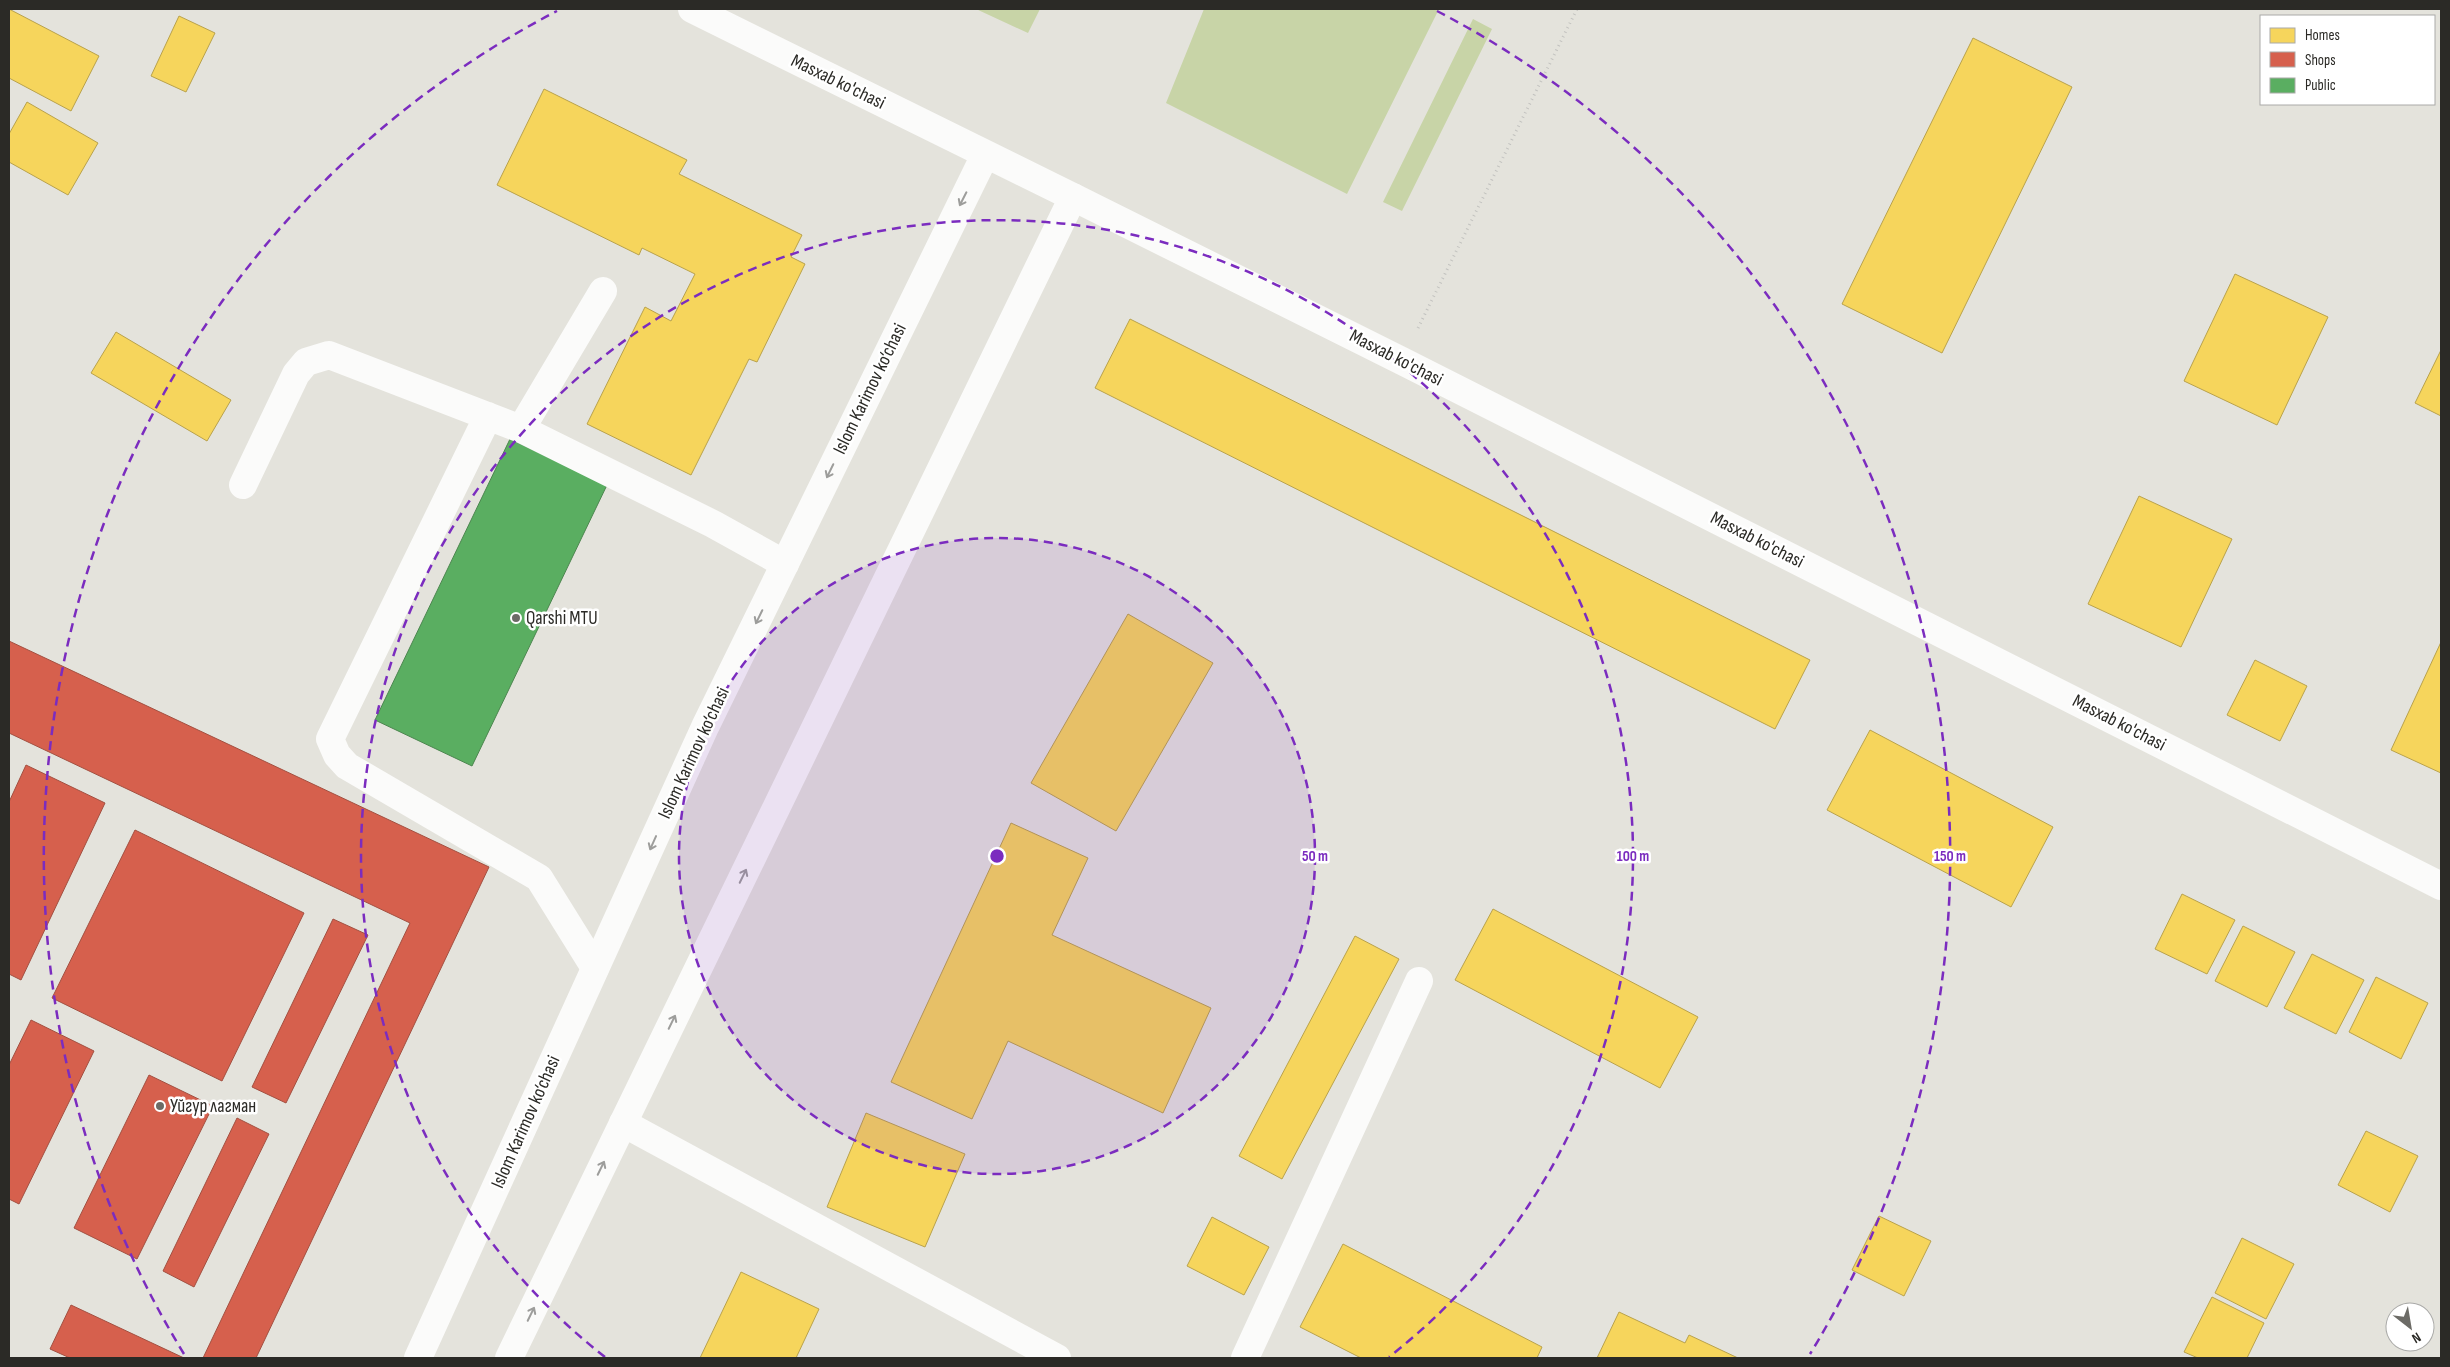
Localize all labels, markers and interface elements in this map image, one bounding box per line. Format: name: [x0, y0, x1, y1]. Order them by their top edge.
legend: [2260, 15, 2435, 105]
text: Homes: [2305, 26, 2340, 45]
street label: Masxab ko'chasi: [787, 49, 889, 115]
text: Shops: [2305, 51, 2336, 70]
text: Public: [2305, 76, 2336, 95]
one-way arrow: [958, 191, 967, 206]
street label: Islom Karimov ko‘chasi: [828, 320, 912, 458]
street label: Masxab ko'chasi: [1345, 325, 1447, 391]
one-way arrow: [825, 463, 835, 478]
street label: Masxab ko'chasi: [1706, 507, 1808, 573]
place label: Qarshi MTU: [526, 607, 598, 630]
one-way arrow: [754, 609, 763, 624]
marker: Qarshi MTU: [510, 612, 522, 624]
street label: Islom Karimov ko‘chasi: [653, 684, 735, 822]
street label: Masxab ko'chasi: [2068, 690, 2170, 756]
one-way arrow: [647, 835, 657, 850]
centre of rings: [988, 847, 1006, 865]
text: 50 m: [1302, 847, 1328, 866]
text: 100 m: [1617, 847, 1649, 866]
text: 150 m: [1934, 847, 1966, 866]
one-way arrow: [739, 869, 748, 884]
one-way arrow: [668, 1015, 677, 1030]
street label: Islom Karimov ko‘chasi: [486, 1052, 566, 1192]
place label: Уйгур лагман: [170, 1095, 256, 1118]
marker: Уйгур лагман: [154, 1100, 166, 1112]
one-way arrow: [597, 1161, 606, 1176]
north arrow: [2385, 1302, 2435, 1352]
one-way arrow: [526, 1307, 536, 1322]
text: N: [2409, 1329, 2424, 1347]

